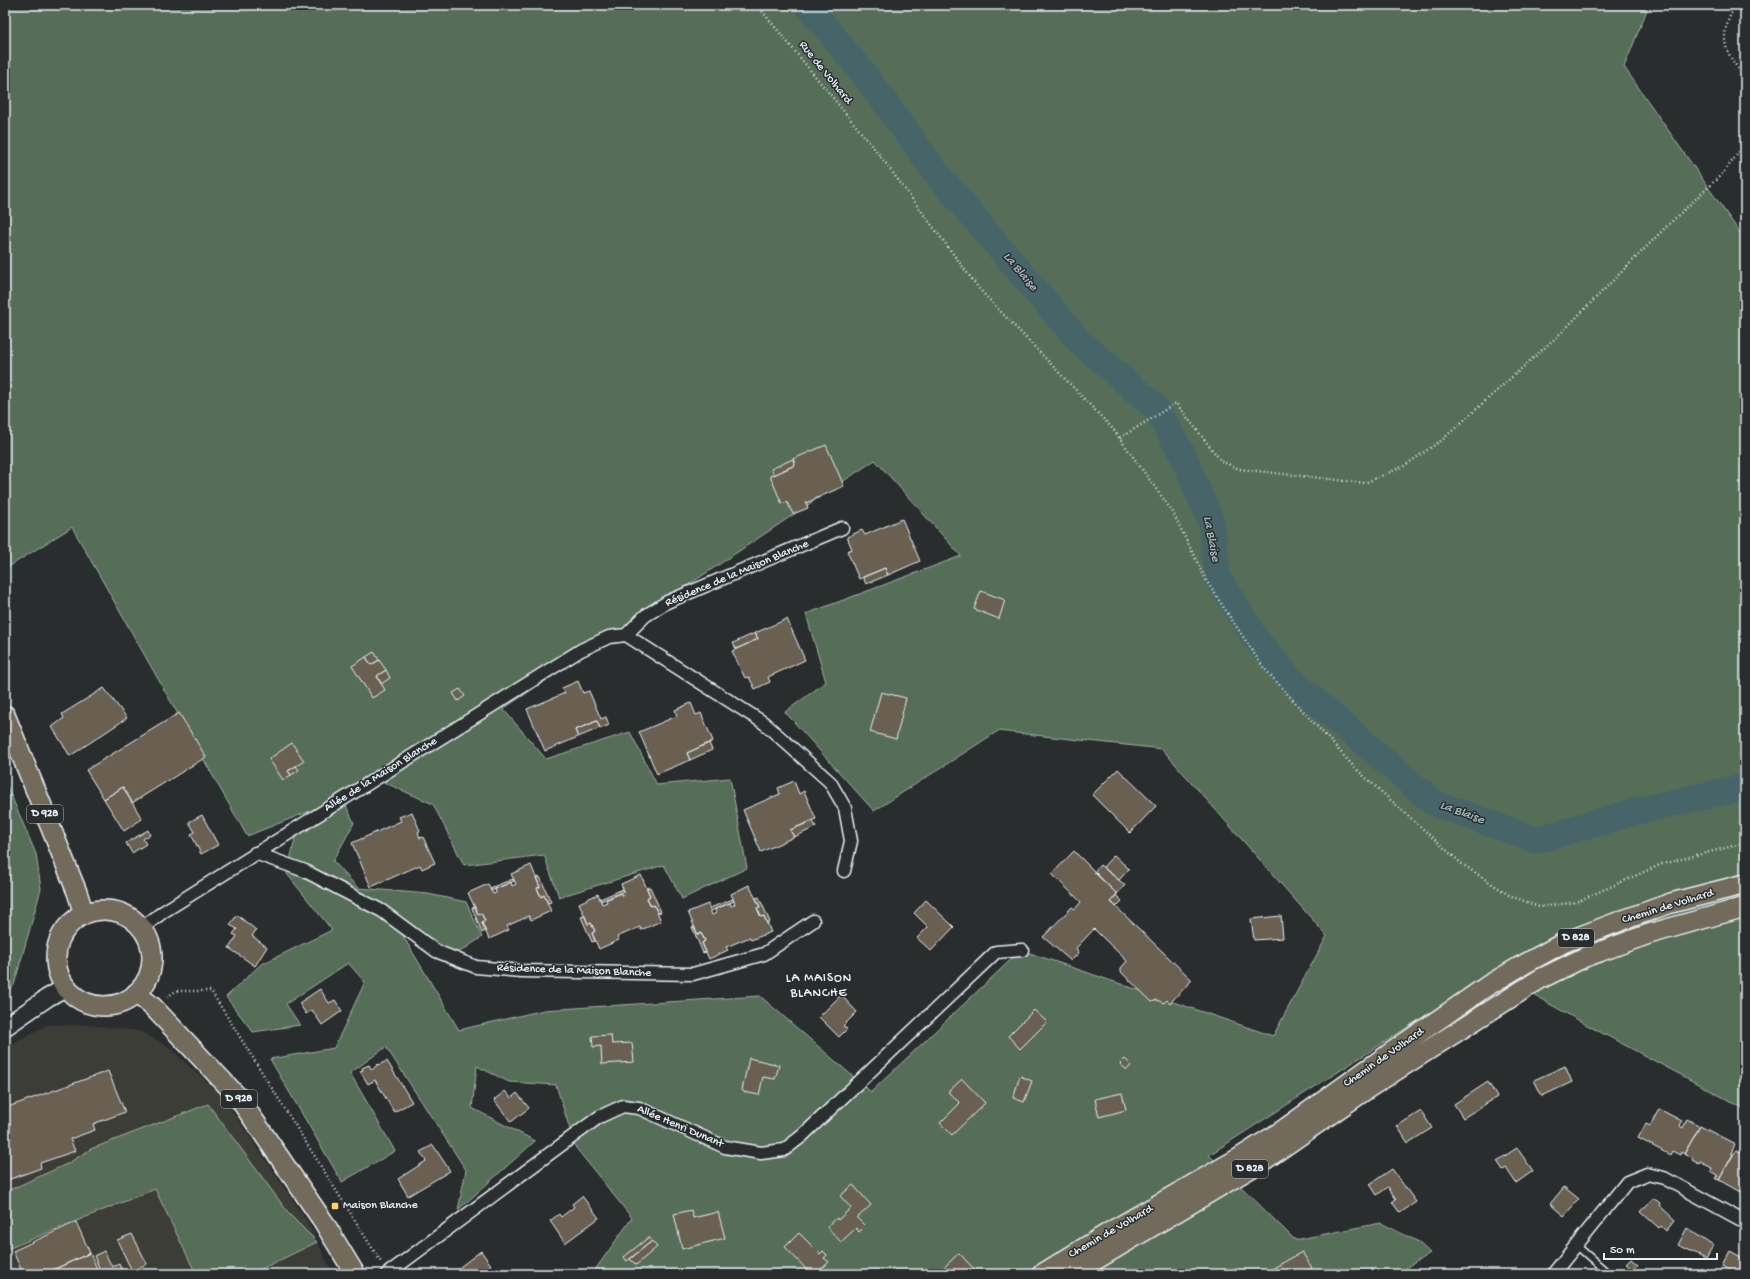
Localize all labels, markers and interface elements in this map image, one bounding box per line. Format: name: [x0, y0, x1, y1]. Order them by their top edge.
street label: Rue de Volhard: [795, 39, 855, 108]
water label: La Blaise: [999, 250, 1041, 295]
water label: La Blaise: [1199, 515, 1223, 564]
street label: Résidence de la Maison Blanche: [663, 537, 812, 611]
street label: Allée de la Maison Blanche: [322, 734, 441, 816]
water label: La Blaise: [1438, 798, 1487, 828]
road number: D 928: [27, 805, 63, 823]
street label: Chemin de Volhard: [1621, 886, 1716, 928]
road number: D 828: [1558, 929, 1594, 947]
street label: Résidence de la Maison Blanche: [497, 961, 652, 981]
district label: LA MAISON BLANCHE: [786, 971, 852, 1001]
street label: Chemin de Volhard: [1341, 1025, 1428, 1091]
road number: D 928: [221, 1090, 257, 1108]
street label: Allée Henri Dunant: [635, 1102, 726, 1152]
road number: D 828: [1232, 1160, 1268, 1178]
place label: Maison Blanche: [343, 1199, 418, 1213]
marker: Maison Blanche: [330, 1201, 340, 1211]
street label: Chemin de Volhard: [1066, 1202, 1156, 1262]
scale bar: [1604, 1235, 1717, 1261]
text: 50 m: [1610, 1244, 1635, 1258]

